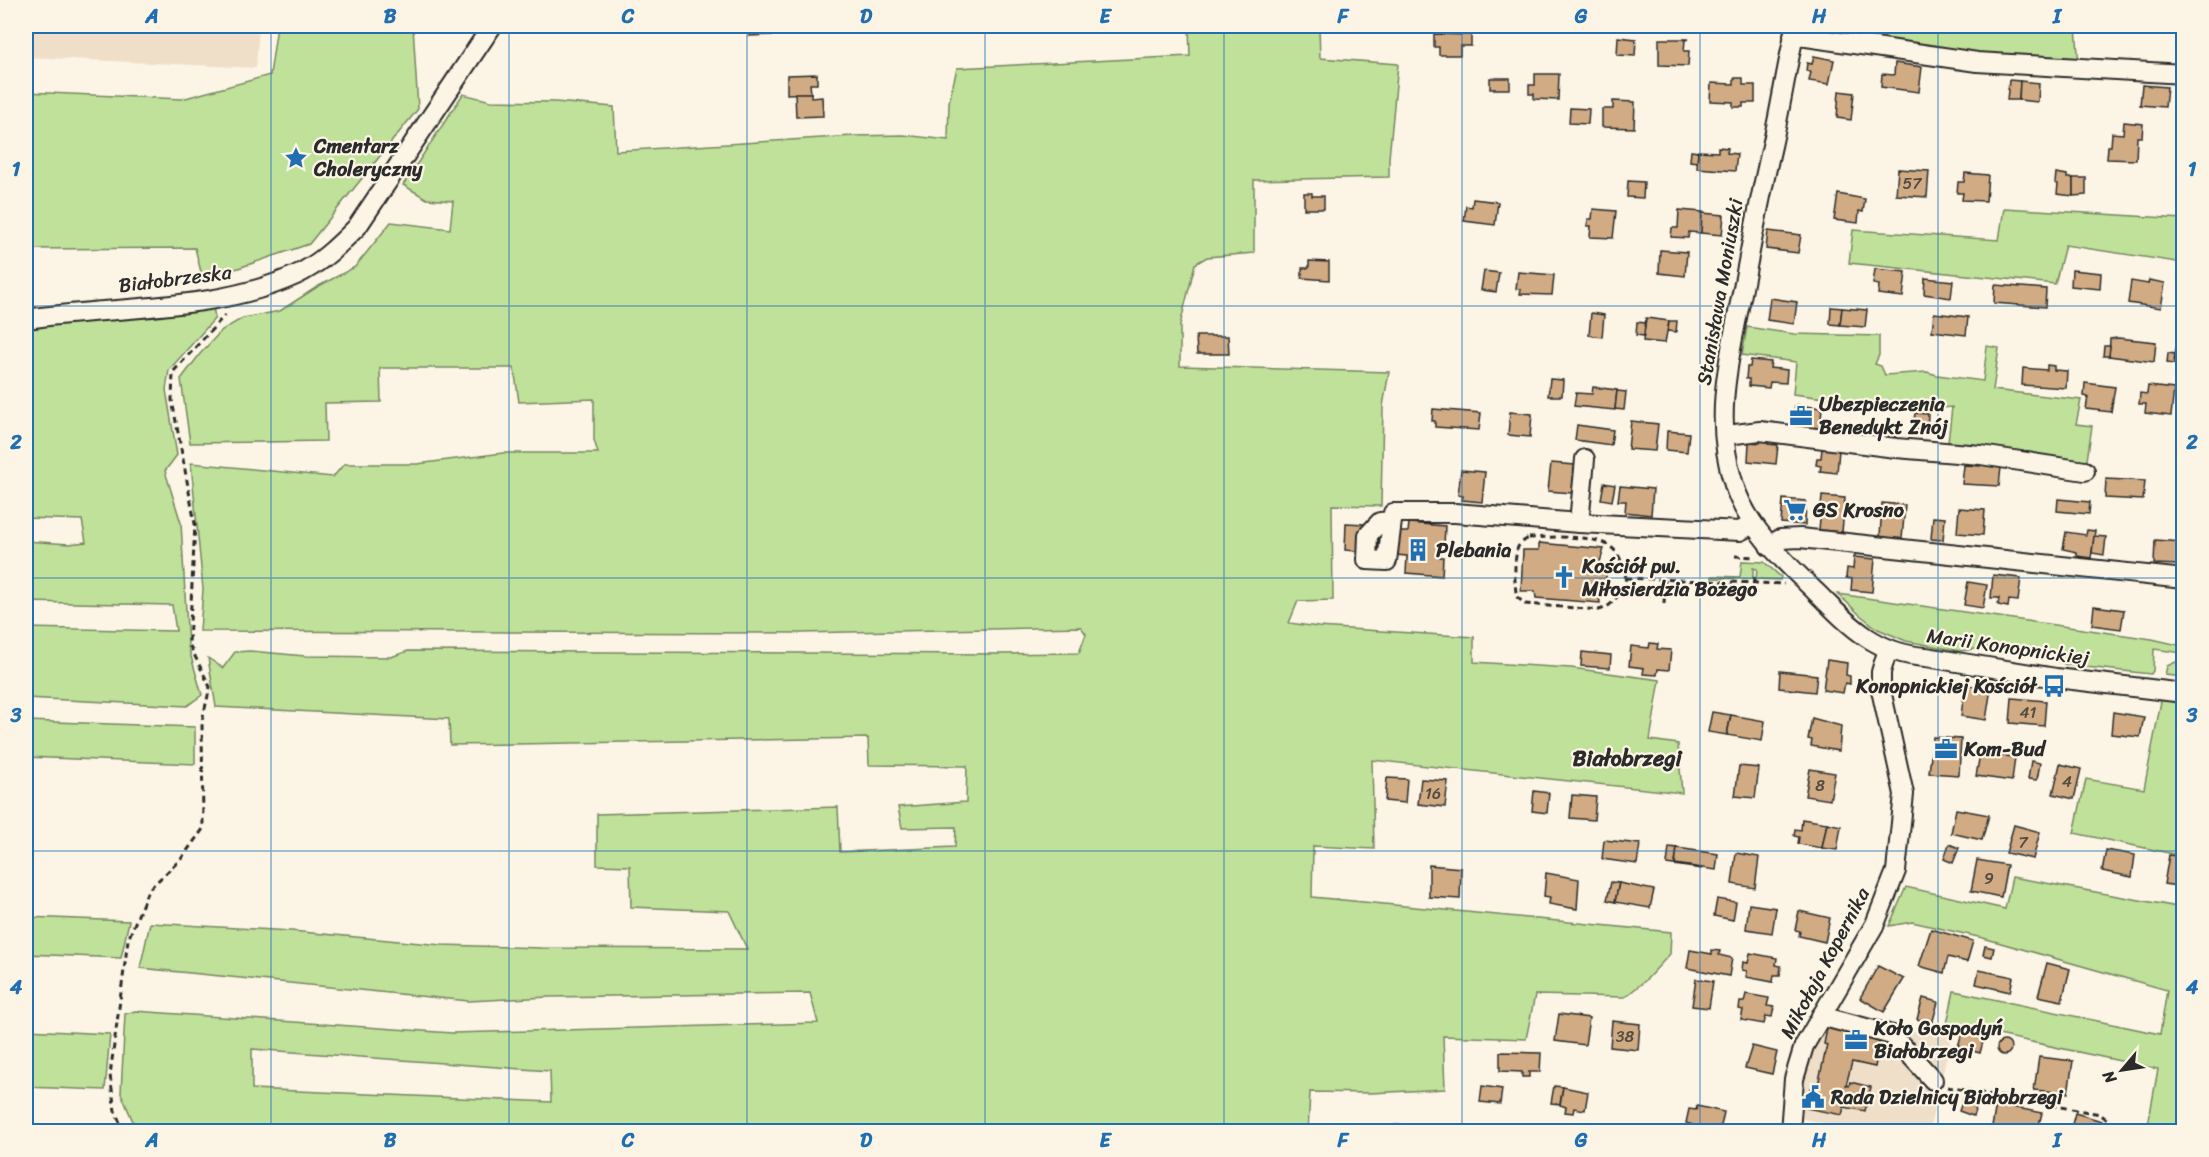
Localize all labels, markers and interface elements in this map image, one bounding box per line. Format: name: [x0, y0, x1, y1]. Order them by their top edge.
text: A: [144, 0, 159, 34]
text: B: [384, 0, 397, 34]
text: C: [621, 0, 635, 34]
text: D: [860, 0, 873, 34]
text: E: [1099, 0, 1112, 34]
text: F: [1337, 0, 1350, 34]
text: G: [1574, 0, 1588, 34]
text: H: [1811, 0, 1827, 34]
text: I: [2052, 0, 2063, 34]
place label: Cmentarz Choleryczny: [313, 129, 423, 187]
place icon: Cmentarz Choleryczny: [283, 145, 309, 171]
text: 1: [12, 152, 21, 187]
text: 1: [2188, 152, 2197, 187]
house number: 57: [1903, 169, 1922, 198]
street label: Stanisława Moniuszki: [1686, 195, 1754, 388]
street label: Białobrzeska: [117, 255, 234, 303]
place label: Ubezpieczenia Benedykt Znój: [1819, 387, 1948, 445]
office icon: Ubezpieczenia Benedykt Znój: [1788, 403, 1814, 429]
text: 2: [9, 425, 22, 460]
text: 2: [2185, 425, 2198, 460]
place label: GS Krosno: [1812, 493, 1905, 528]
supermarket icon: GS Krosno: [1782, 497, 1808, 523]
place label: Plebania: [1436, 533, 1511, 568]
building icon: Plebania: [1405, 537, 1431, 563]
place label: Kościół pw. Miłosierdzia Bożego: [1581, 549, 1757, 607]
church icon: Kościół pw. Miłosierdzia Bożego: [1551, 564, 1577, 590]
street label: Marii Konopnickiej: [1924, 618, 2092, 676]
place label: Konopnickiej Kościół: [1855, 669, 2037, 704]
bus stop icon: Konopnickiej Kościół: [2041, 673, 2067, 699]
text: 3: [10, 698, 22, 733]
house number: 41: [2020, 698, 2037, 727]
text: 3: [2186, 698, 2198, 733]
place label: Kom-Bud: [1963, 732, 2047, 767]
office icon: Kom-Bud: [1933, 736, 1959, 762]
district label: Białobrzegi: [1572, 739, 1683, 778]
house number: 4: [2062, 767, 2072, 796]
house number: 8: [1815, 771, 1825, 800]
house number: 16: [1425, 779, 1441, 808]
house number: 7: [2018, 828, 2028, 857]
house number: 9: [1984, 864, 1994, 893]
street label: Mikołaja Kopernika: [1770, 880, 1880, 1045]
text: 4: [9, 970, 23, 1005]
text: 4: [2185, 970, 2199, 1005]
place label: Koło Gospodyń Białobrzegi: [1873, 1011, 2003, 1069]
house number: 38: [1616, 1022, 1635, 1051]
office icon: Koło Gospodyń Białobrzegi: [1843, 1027, 1869, 1053]
north arrow: [2092, 1040, 2152, 1100]
text: N: [2094, 1064, 2125, 1090]
place label: Rada Dzielnicy Białobrzegi: [1830, 1080, 2064, 1115]
public building icon: Rada Dzielnicy Białobrzegi: [1800, 1084, 1826, 1110]
text: A: [144, 1123, 159, 1157]
text: B: [384, 1123, 397, 1157]
text: C: [621, 1123, 635, 1157]
text: D: [860, 1123, 873, 1157]
text: E: [1099, 1123, 1112, 1157]
text: F: [1337, 1123, 1350, 1157]
text: G: [1574, 1123, 1588, 1157]
text: H: [1811, 1123, 1827, 1157]
text: I: [2052, 1123, 2063, 1157]

